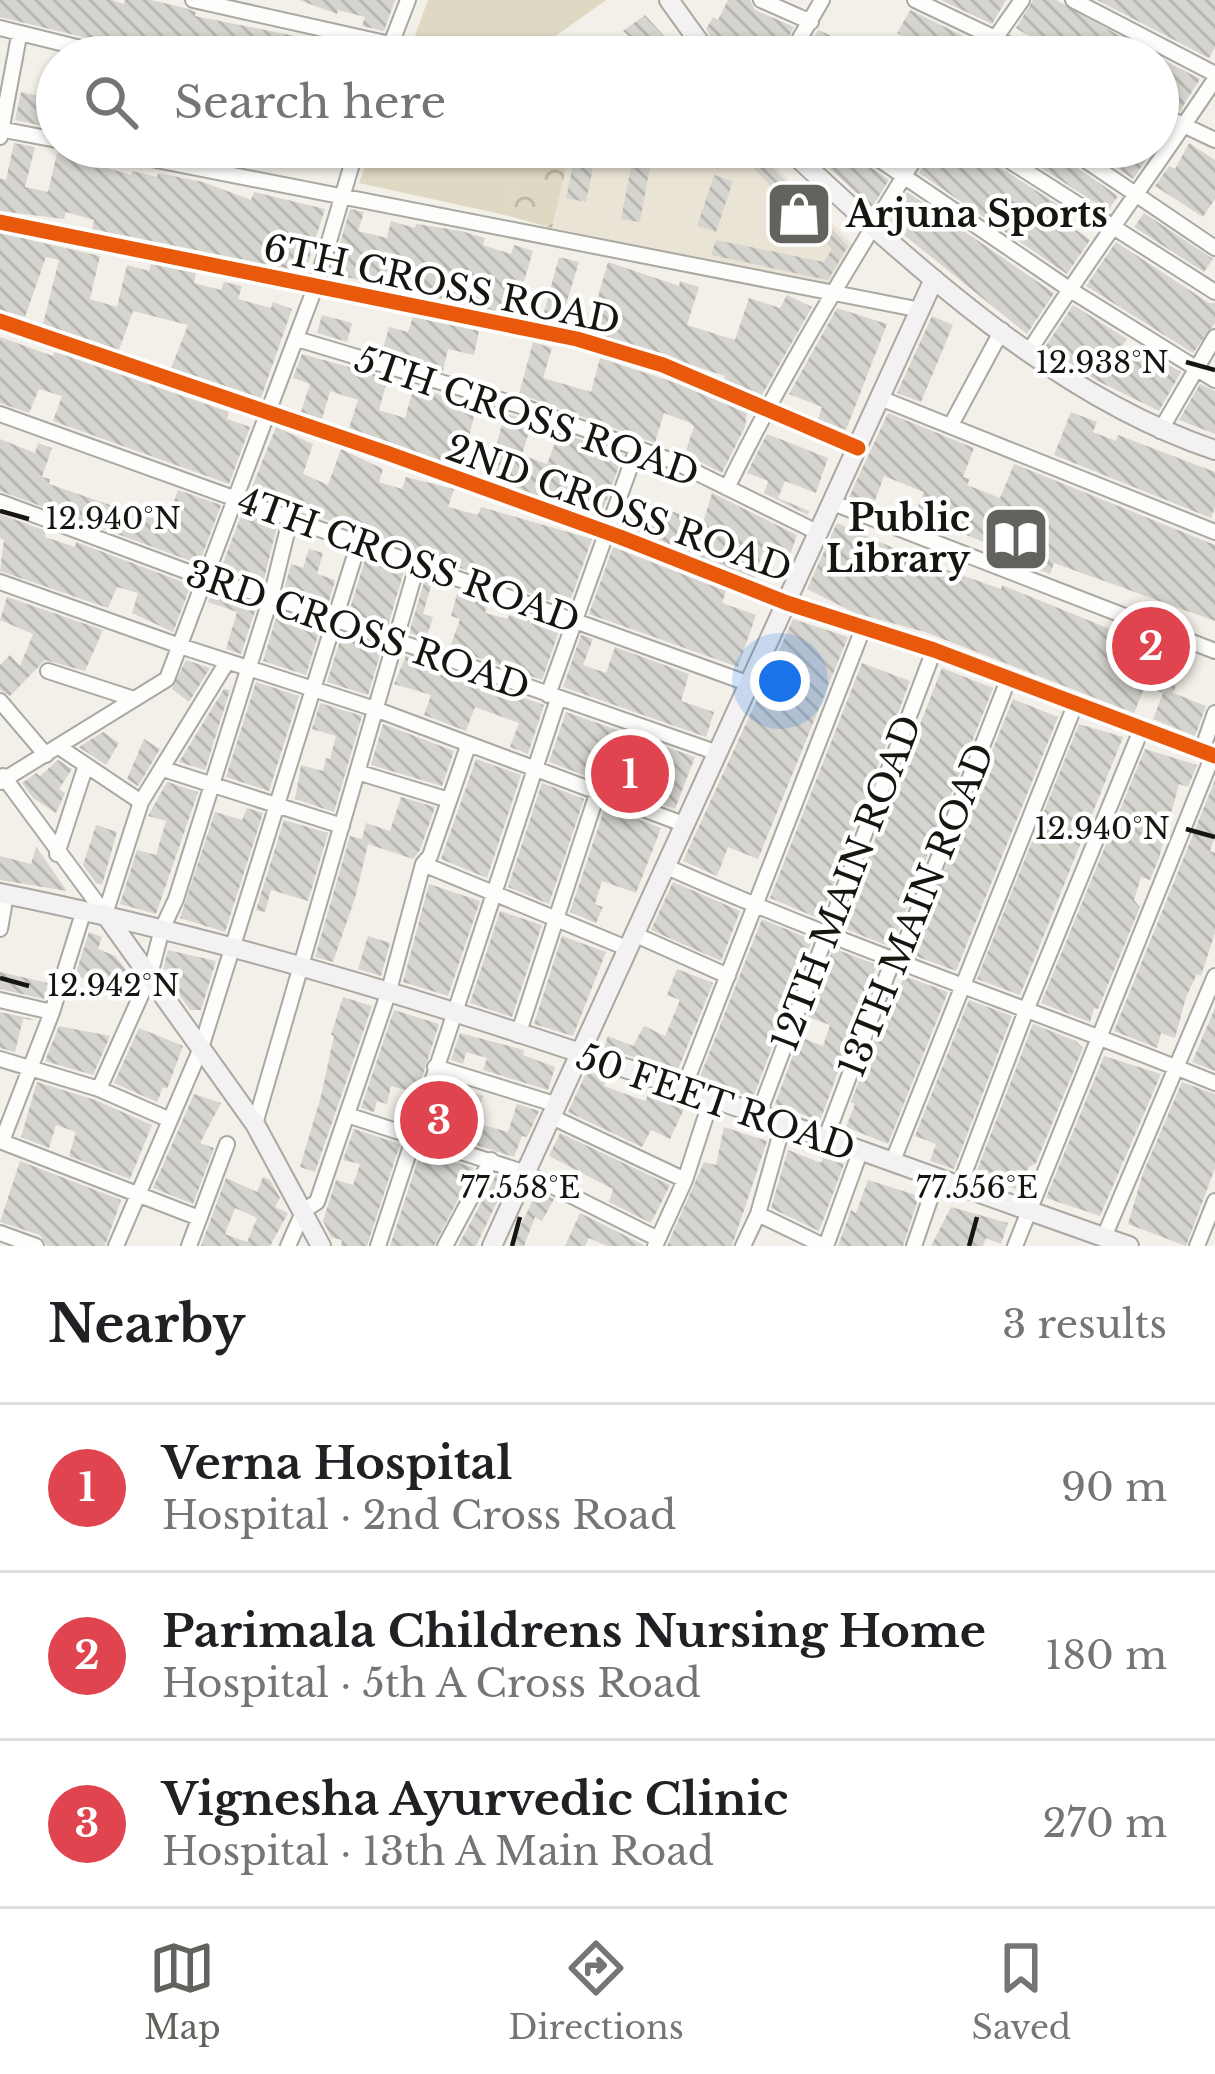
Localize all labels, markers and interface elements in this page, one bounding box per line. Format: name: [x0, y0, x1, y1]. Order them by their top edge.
search box: [36, 36, 1179, 168]
icon: search: [78, 69, 144, 135]
text: Search here: [174, 74, 446, 130]
shop icon: Arjuna Sports: [764, 179, 834, 249]
place label: Arjuna Sports: [845, 192, 1108, 237]
street label: 6TH CROSS ROAD: [260, 225, 624, 344]
street label: 5TH CROSS ROAD: [349, 336, 705, 496]
text: 12.938°N: [1035, 344, 1169, 381]
street label: 2ND CROSS ROAD: [440, 425, 798, 592]
street label: 4TH CROSS ROAD: [232, 478, 586, 643]
place label: Public Library: [826, 496, 971, 582]
text: 12.940°N: [45, 500, 181, 537]
library icon: Public Library: [981, 504, 1051, 574]
street label: 3RD CROSS ROAD: [180, 551, 536, 710]
pin: 2: [1112, 601, 1190, 691]
your location: [750, 651, 810, 711]
street label: 12TH MAIN ROAD: [762, 709, 931, 1057]
pin: 1: [591, 729, 669, 819]
street label: 13TH MAIN ROAD: [829, 737, 1004, 1084]
text: 12.940°N: [1034, 810, 1170, 847]
text: 12.942°N: [47, 967, 179, 1004]
street label: 50 FEET ROAD: [571, 1034, 861, 1171]
pin: 3: [400, 1075, 478, 1165]
text: 77.558°E: [460, 1169, 580, 1206]
text: 77.556°E: [916, 1169, 1038, 1206]
text: Nearby: [48, 1293, 245, 1356]
text: 3 results: [1002, 1300, 1167, 1349]
text: Verna Hospital: [162, 1435, 512, 1491]
text: 1: [78, 1463, 96, 1512]
text: 90 m: [1061, 1463, 1167, 1512]
text: Hospital · 2nd Cross Road: [162, 1491, 676, 1540]
text: Parimala Childrens Nursing Home: [162, 1603, 986, 1659]
text: 2: [74, 1631, 100, 1680]
text: 180 m: [1045, 1631, 1167, 1680]
text: Hospital · 5th A Cross Road: [162, 1659, 701, 1708]
text: Vignesha Ayurvedic Clinic: [162, 1771, 788, 1827]
text: 3: [75, 1799, 99, 1848]
text: 270 m: [1043, 1799, 1167, 1848]
text: Hospital · 13th A Main Road: [162, 1827, 714, 1876]
tab: Map: [144, 1935, 221, 2048]
tab: Directions: [508, 1935, 684, 2048]
tab: Saved: [972, 1935, 1071, 2048]

